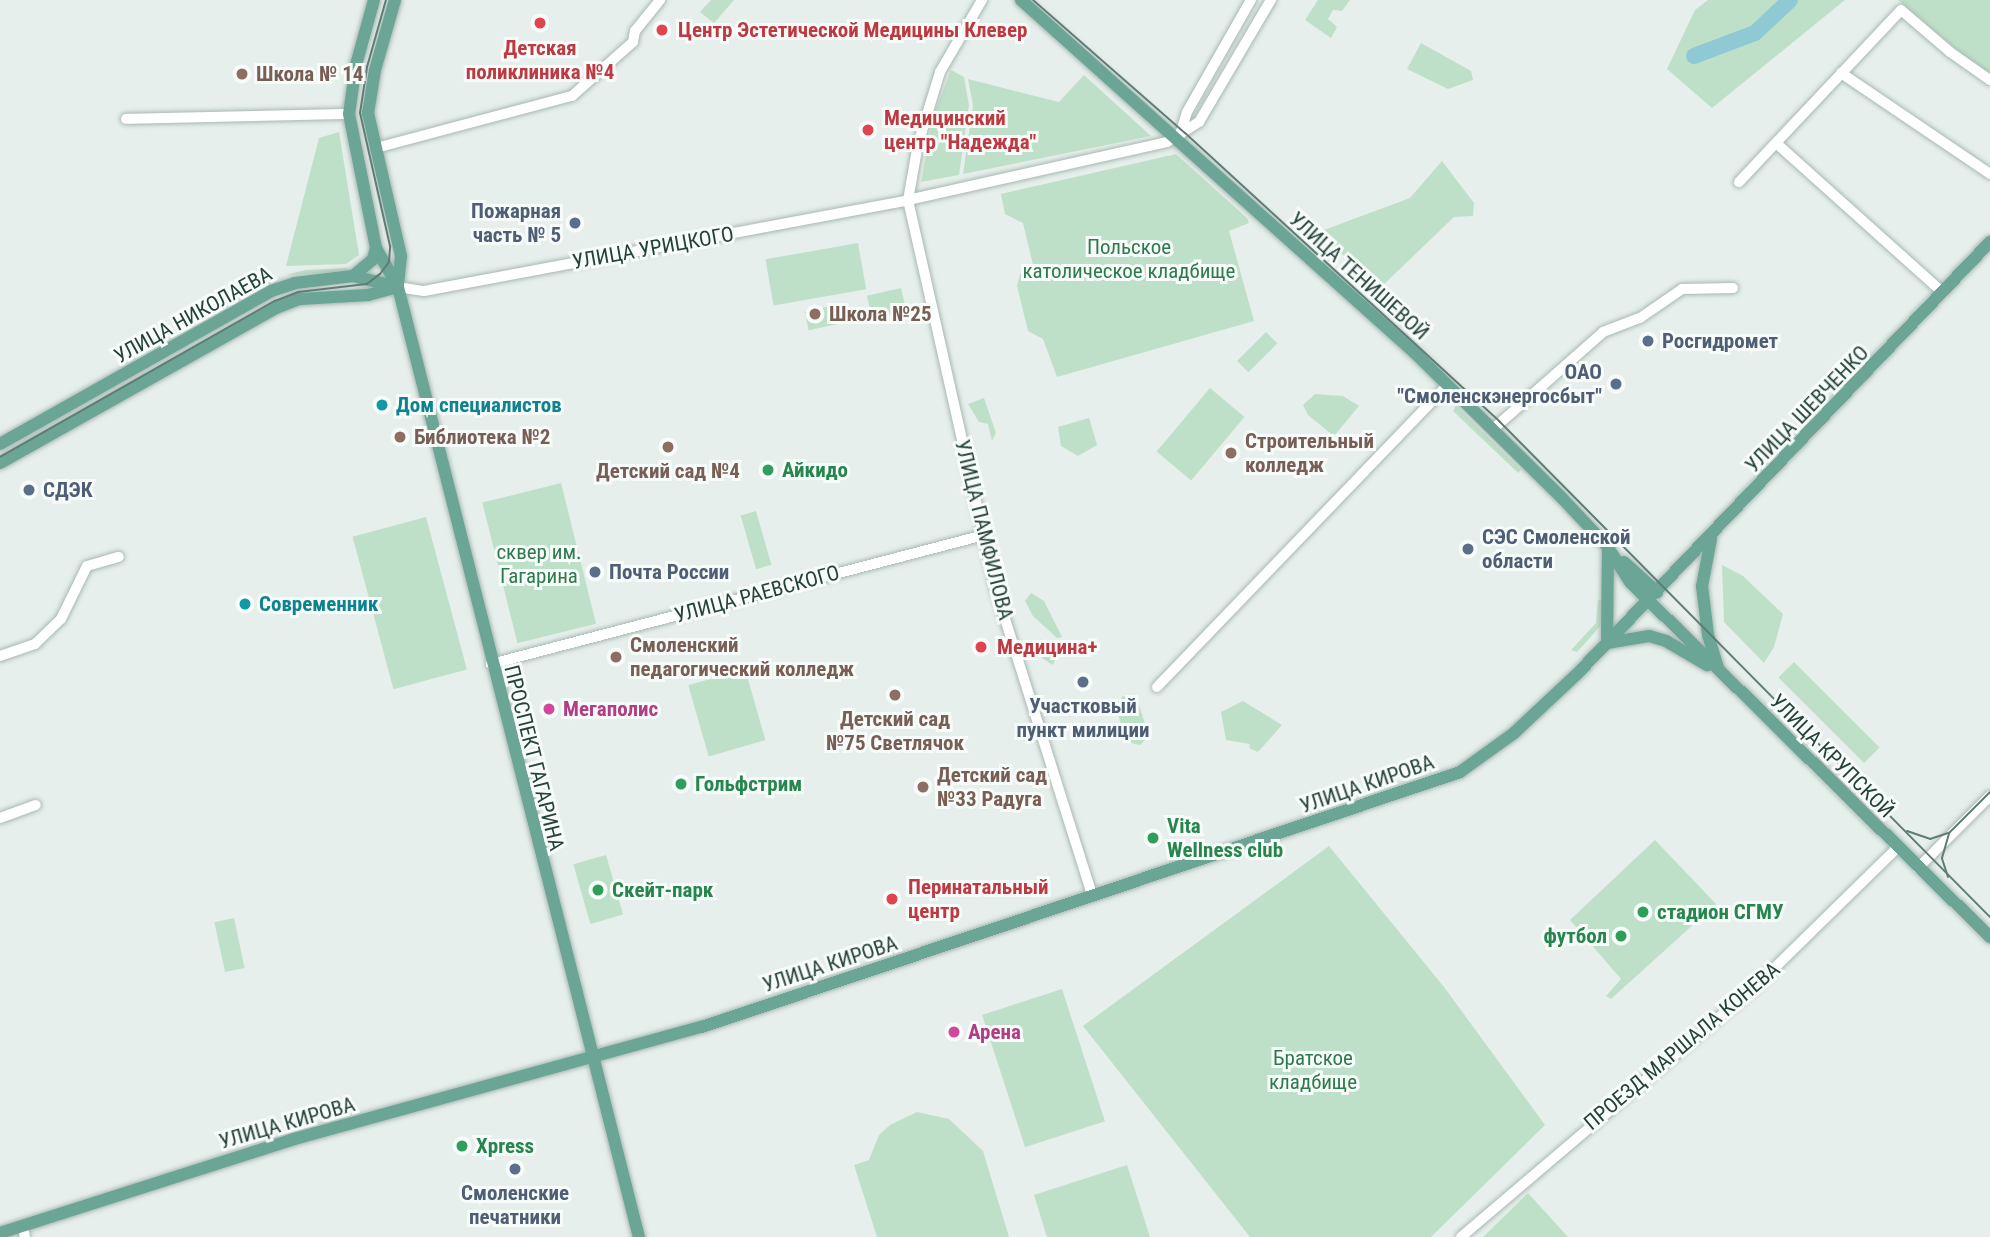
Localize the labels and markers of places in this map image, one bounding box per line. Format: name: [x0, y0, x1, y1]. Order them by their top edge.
marker: Детская поликлиника №4: [530, 13, 550, 33]
place label: Центр Эстетической Медицины Клевер: [678, 17, 1027, 43]
marker: Центр Эстетической Медицины Клевер: [652, 20, 672, 40]
place label: Детская поликлиника №4: [466, 35, 614, 85]
place label: Школа № 14: [256, 61, 363, 87]
marker: Школа № 14: [234, 66, 250, 82]
place label: Медицинский центр "Надежда": [884, 105, 1036, 155]
marker: Медицинский центр "Надежда": [858, 120, 878, 140]
place label: Пожарная часть № 5: [471, 198, 561, 248]
marker: Пожарная часть № 5: [567, 215, 583, 231]
place label: Школа №25: [829, 301, 932, 327]
marker: Школа №25: [807, 306, 823, 322]
place label: Росгидромет: [1662, 328, 1778, 354]
marker: Росгидромет: [1640, 333, 1656, 349]
place label: ОАО "Смоленскэнергосбыт": [1397, 359, 1602, 409]
marker: ОАО "Смоленскэнергосбыт": [1608, 376, 1624, 392]
place label: Дом специалистов: [396, 392, 562, 418]
marker: Дом специалистов: [374, 397, 390, 413]
place label: Библиотека №2: [414, 424, 550, 450]
place label: Строительный колледж: [1245, 428, 1374, 478]
marker: Библиотека №2: [392, 429, 408, 445]
marker: Детский сад №4: [660, 439, 676, 455]
marker: Строительный колледж: [1223, 445, 1239, 461]
place label: Айкидо: [782, 457, 848, 483]
place label: Детский сад №4: [596, 458, 740, 484]
marker: Айкидо: [760, 462, 776, 478]
place label: СДЭК: [43, 477, 92, 503]
marker: СДЭК: [21, 482, 37, 498]
place label: СЭС Смоленской области: [1482, 524, 1631, 574]
marker: СЭС Смоленской области: [1460, 541, 1476, 557]
place label: Почта России: [609, 559, 729, 585]
marker: Почта России: [587, 564, 603, 580]
place label: Современник: [259, 591, 378, 617]
marker: Современник: [237, 596, 253, 612]
place label: Смоленский педагогический колледж: [630, 632, 854, 682]
place label: Медицина+: [997, 634, 1097, 660]
marker: Медицина+: [971, 637, 991, 657]
marker: Смоленский педагогический колледж: [608, 649, 624, 665]
marker: Участковый пункт милиции: [1075, 674, 1091, 690]
marker: Детский сад №75 Светлячок: [887, 687, 903, 703]
place label: Участковый пункт милиции: [1016, 693, 1150, 743]
place label: Мегаполис: [563, 696, 658, 722]
marker: Мегаполис: [541, 701, 557, 717]
place label: Детский сад №75 Светлячок: [826, 706, 964, 756]
place label: Детский сад №33 Радуга: [937, 762, 1047, 812]
place label: Гольфстрим: [695, 771, 802, 797]
marker: Гольфстрим: [673, 776, 689, 792]
marker: Детский сад №33 Радуга: [915, 779, 931, 795]
place label: Vita Wellness club: [1167, 813, 1283, 863]
marker: Vita Wellness club: [1145, 830, 1161, 846]
place label: Перинатальный центр: [908, 874, 1049, 924]
place label: Скейт-парк: [612, 877, 713, 903]
marker: Скейт-парк: [590, 882, 606, 898]
marker: Перинатальный центр: [882, 889, 902, 909]
place label: стадион СГМУ: [1657, 899, 1784, 925]
marker: стадион СГМУ: [1635, 904, 1651, 920]
place label: футбол: [1544, 923, 1607, 949]
marker: футбол: [1613, 928, 1629, 944]
place label: Арена: [968, 1019, 1021, 1045]
marker: Арена: [946, 1024, 962, 1040]
place label: Xpress: [476, 1133, 534, 1159]
marker: Xpress: [454, 1138, 470, 1154]
marker: Смоленские печатники: [507, 1161, 523, 1177]
place label: Смоленские печатники: [461, 1180, 569, 1230]

